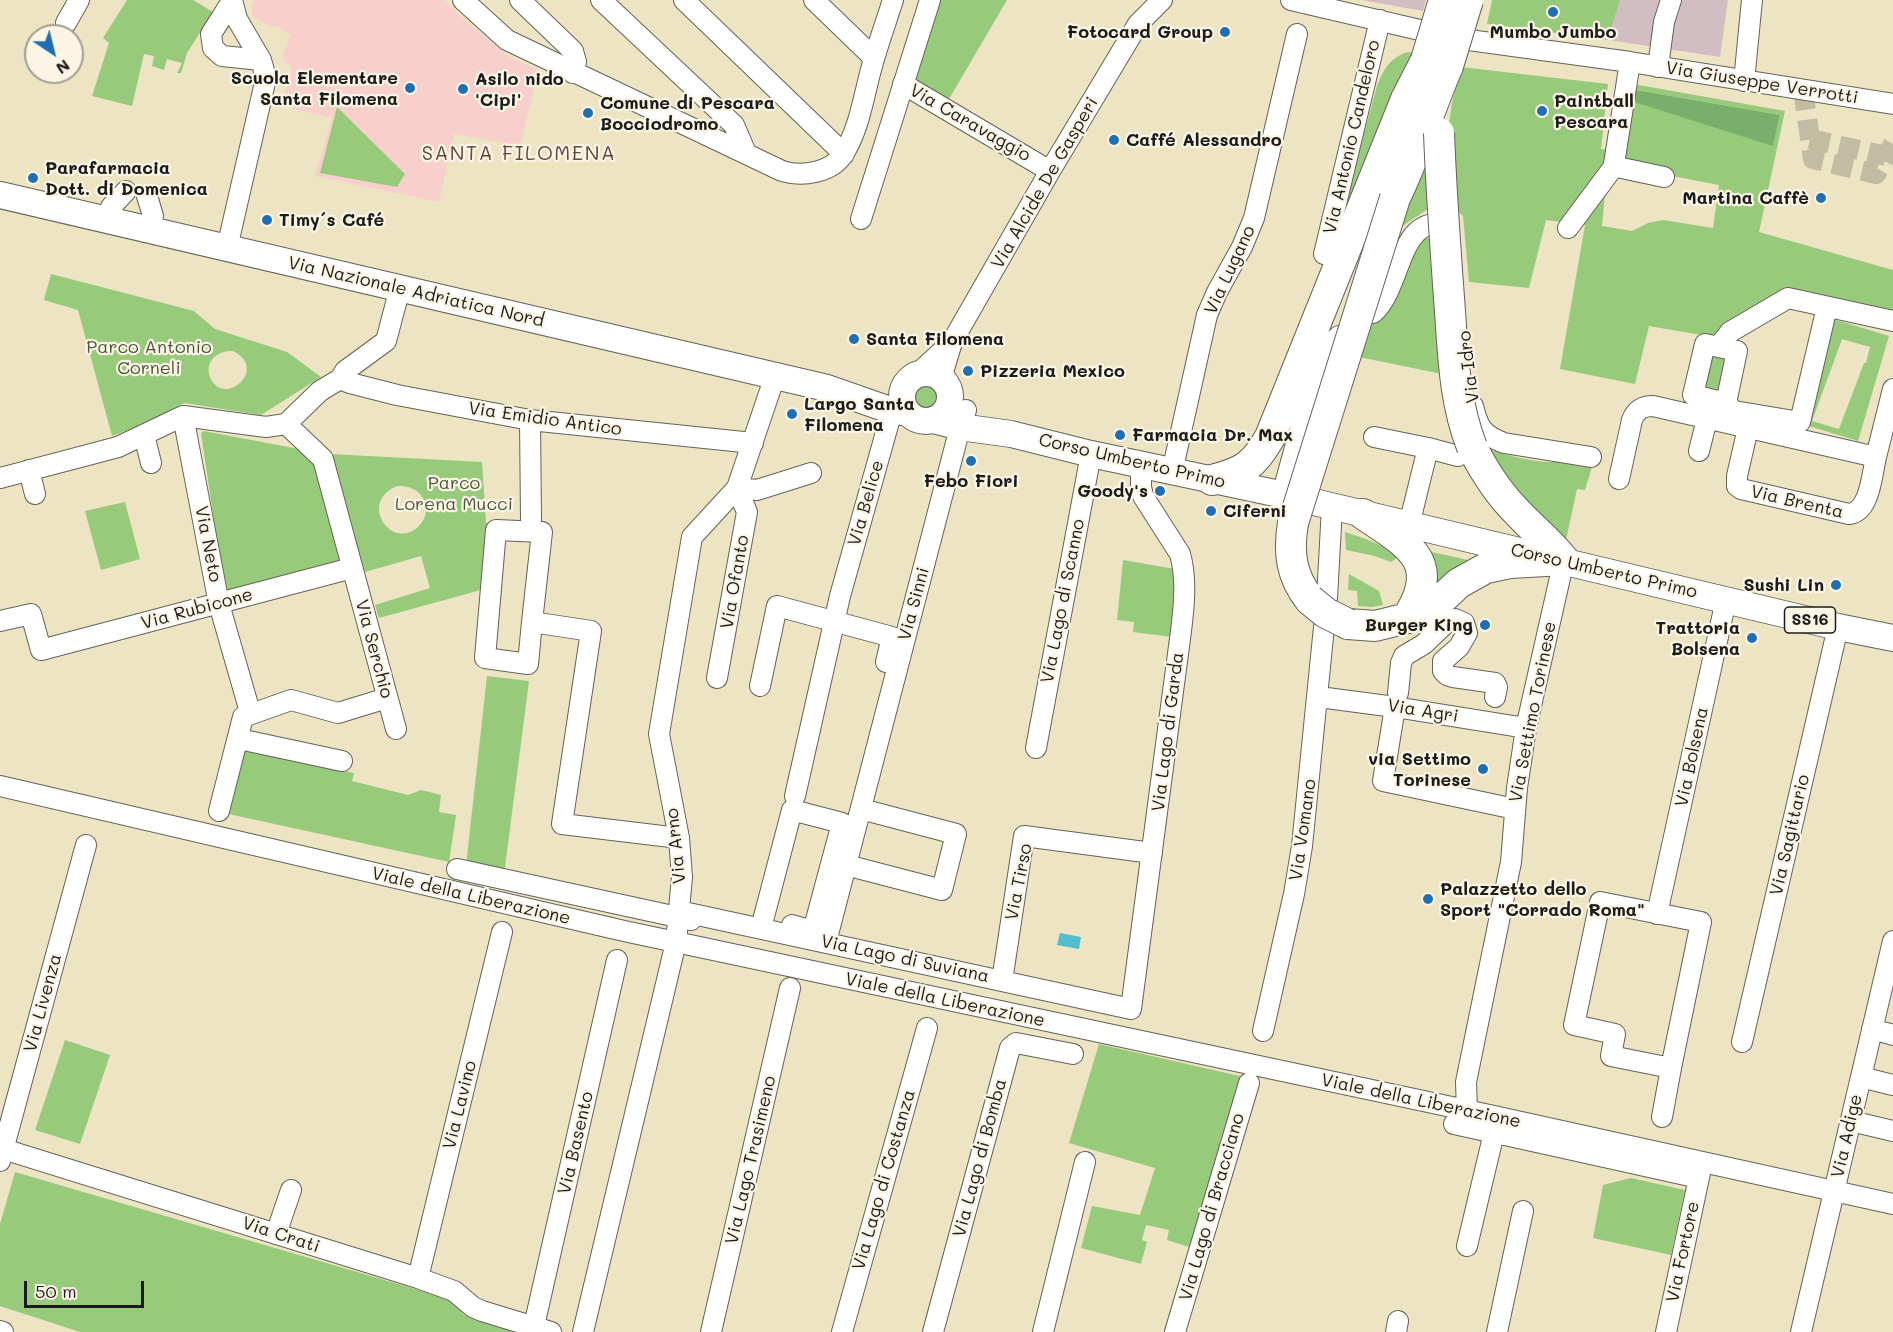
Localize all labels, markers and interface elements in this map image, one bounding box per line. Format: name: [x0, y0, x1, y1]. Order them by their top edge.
marker: Mumbo Jumbo: [1546, 5, 1560, 19]
place label: Fotocard Group: [1067, 21, 1213, 43]
place label: Mumbo Jumbo: [1490, 21, 1616, 43]
north arrow: [24, 24, 84, 84]
marker: Fotocard Group: [1218, 25, 1232, 39]
street label: Via Antonio Candeloro: [1319, 38, 1385, 236]
text: N: [52, 55, 74, 80]
street label: Via Giuseppe Verrotti: [1664, 57, 1860, 109]
place label: Scuola Elementare Santa Filomena: [231, 67, 398, 110]
place label: Asilo nido 'Cipi': [475, 68, 564, 110]
street label: Via Caravaggio: [906, 80, 1034, 166]
marker: Scuola Elementare Santa Filomena: [403, 81, 417, 95]
marker: Asilo nido 'Cipi': [456, 82, 470, 96]
place label: Paintball Pescara: [1554, 90, 1634, 132]
place label: Comune di Pescara Bocciodromo: [600, 92, 775, 134]
street label: Via Alcide De Gasperi: [987, 93, 1103, 273]
marker: Paintball Pescara: [1535, 104, 1549, 118]
marker: Comune di Pescara Bocciodromo: [581, 106, 595, 120]
place label: Caffé Alessandro: [1126, 129, 1282, 151]
marker: Caffé Alessandro: [1107, 133, 1121, 147]
district label: SANTA FILOMENA: [422, 142, 616, 166]
place label: Parafarmacia Dott. di Domenica: [45, 157, 208, 200]
marker: Parafarmacia Dott. di Domenica: [26, 171, 40, 185]
place label: Martina Caffè: [1682, 187, 1809, 209]
marker: Martina Caffè: [1814, 191, 1828, 205]
place label: Timy´s Café: [279, 209, 384, 231]
marker: Timy´s Café: [260, 213, 274, 227]
street label: Via Lugano: [1200, 222, 1260, 318]
street label: Via Nazionale Adriatica Nord: [286, 252, 546, 332]
place label: Santa Filomena: [866, 328, 1004, 350]
street label: Via Idro: [1454, 329, 1484, 405]
marker: Santa Filomena: [847, 332, 861, 346]
park label: Parco Antonio Corneli: [86, 336, 212, 378]
place label: Pizzeria Mexico: [980, 360, 1125, 382]
marker: Pizzeria Mexico: [961, 364, 975, 378]
place label: Largo Santa Filomena: [804, 393, 915, 436]
street label: Via Emidio Antico: [467, 398, 623, 440]
marker: Largo Santa Filomena: [785, 407, 799, 421]
place label: Farmacia Dr. Max: [1132, 424, 1293, 446]
marker: Farmacia Dr. Max: [1113, 428, 1127, 442]
street label: Corso Umberto Primo: [1037, 429, 1227, 493]
marker: Febo Fiori: [964, 454, 978, 468]
street label: Via Belice: [843, 458, 889, 548]
place label: Febo Fiori: [923, 470, 1019, 492]
park label: Parco Lorena Mucci: [395, 472, 513, 514]
place label: Goody's: [1077, 480, 1148, 502]
street label: Via Brenta: [1749, 481, 1845, 523]
marker: Goody's: [1153, 484, 1167, 498]
place label: Ciferni: [1223, 500, 1287, 522]
street label: Via Neto: [190, 504, 226, 584]
marker: Ciferni: [1204, 504, 1218, 518]
street label: Via Lago di Scanno: [1036, 517, 1090, 685]
street label: Via Ofanto: [716, 533, 754, 631]
street label: Corso Umberto Primo: [1509, 539, 1699, 603]
street label: Via Sinni: [894, 565, 934, 643]
place label: Sushi Lin: [1743, 574, 1824, 596]
marker: Sushi Lin: [1829, 578, 1843, 592]
street label: Via Rubicone: [139, 584, 255, 634]
street label: Via Serchio: [350, 597, 398, 701]
road number: SS16: [1784, 607, 1836, 633]
place label: Burger King: [1365, 614, 1473, 636]
place label: Trattoria Bolsena: [1656, 617, 1740, 660]
marker: Burger King: [1478, 618, 1492, 632]
street label: Via Settimo Torinese: [1505, 620, 1561, 804]
marker: Trattoria Bolsena: [1745, 631, 1759, 645]
street label: Via Lago di Garda: [1148, 651, 1188, 813]
street label: Via Agri: [1386, 695, 1460, 727]
street label: Via Bolsena: [1671, 705, 1713, 809]
place label: via Settimo Torinese: [1368, 748, 1471, 790]
marker: via Settimo Torinese: [1476, 762, 1490, 776]
street label: Via Sagittario: [1766, 772, 1814, 898]
street label: Via Vomano: [1285, 778, 1321, 882]
street label: Via Arno: [661, 807, 691, 885]
street label: Via Tirso: [1001, 842, 1037, 922]
street label: Viale della Liberazione: [369, 863, 573, 929]
place label: Palazzetto dello Sport "Corrado Roma": [1440, 878, 1645, 920]
marker: Palazzetto dello Sport "Corrado Roma": [1421, 892, 1435, 906]
street label: Via Lago di Suviana: [819, 931, 991, 987]
street label: Via Livenza: [20, 951, 66, 1055]
street label: Viale della Liberazione: [843, 968, 1047, 1032]
street label: Via Lavino: [439, 1059, 481, 1151]
street label: Viale della Liberazione: [1319, 1069, 1523, 1133]
street label: Via Lago Trasimeno: [721, 1074, 781, 1246]
street label: Via Lago di Bomba: [948, 1076, 1012, 1240]
street label: Via Lago di Costanza: [848, 1087, 920, 1273]
street label: Via Basento: [554, 1089, 598, 1197]
street label: Via Adige: [1827, 1092, 1867, 1180]
street label: Via Lago di Bracciano: [1175, 1111, 1249, 1303]
street label: Via Fortore: [1662, 1200, 1704, 1304]
street label: Via Crati: [239, 1212, 323, 1258]
scale bar: [27, 1269, 147, 1307]
text: 50 m: [35, 1279, 77, 1303]

